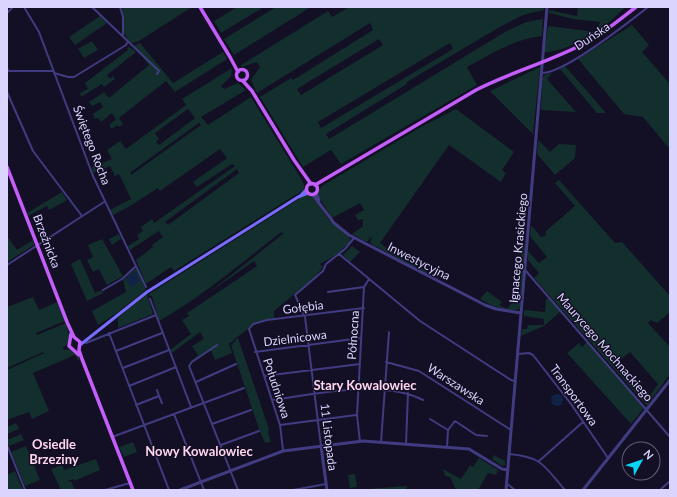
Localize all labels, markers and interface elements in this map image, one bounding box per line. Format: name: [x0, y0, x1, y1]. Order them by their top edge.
street label: Duńska: [571, 19, 613, 53]
street label: Świętego Rocha: [70, 103, 114, 187]
street label: Ignacego Krasickiego: [506, 192, 530, 304]
street label: Brzeźnicka: [30, 212, 64, 270]
street label: Inwestycyjna: [385, 239, 453, 283]
street label: Maurycego Mochnackiego: [554, 290, 656, 404]
street label: Gołębia: [282, 297, 324, 317]
street label: Północna: [344, 310, 362, 360]
street label: Dzielnicowa: [262, 327, 328, 349]
street label: Południowa: [260, 356, 294, 420]
street label: Warszawska: [425, 360, 487, 408]
street label: Transportowa: [547, 361, 601, 429]
district label: Stary Kowalowiec: [313, 377, 417, 393]
street label: 11 Listopada: [317, 402, 341, 472]
district label: Osiedle Brzeziny: [29, 436, 79, 467]
north arrow: [621, 441, 661, 481]
district label: Nowy Kowalowiec: [145, 443, 254, 459]
text: N: [641, 447, 657, 462]

